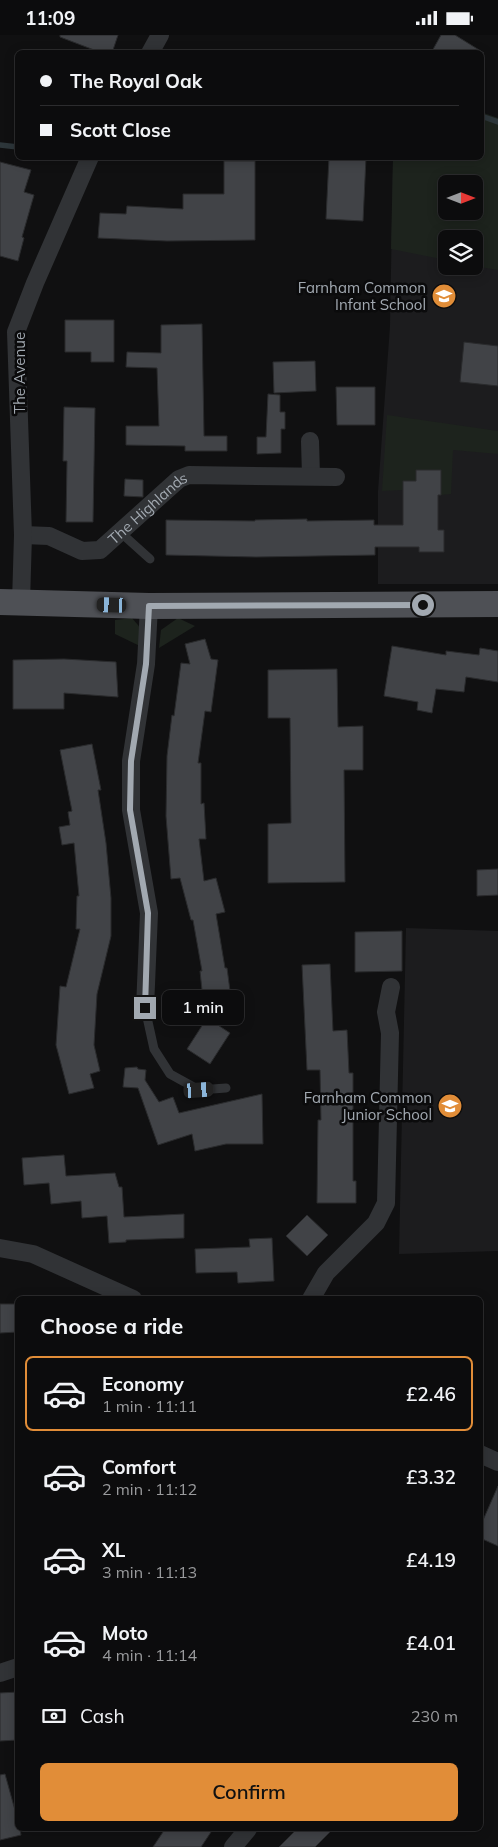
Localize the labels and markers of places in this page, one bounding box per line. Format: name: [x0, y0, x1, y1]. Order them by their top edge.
place label: Farnham Common Infant School: [298, 278, 426, 314]
school or university icon: Farnham Common Infant School: [431, 283, 457, 309]
place label: Farnham Common Junior School: [304, 1088, 432, 1124]
school or university icon: Farnham Common Junior School: [437, 1093, 463, 1119]

